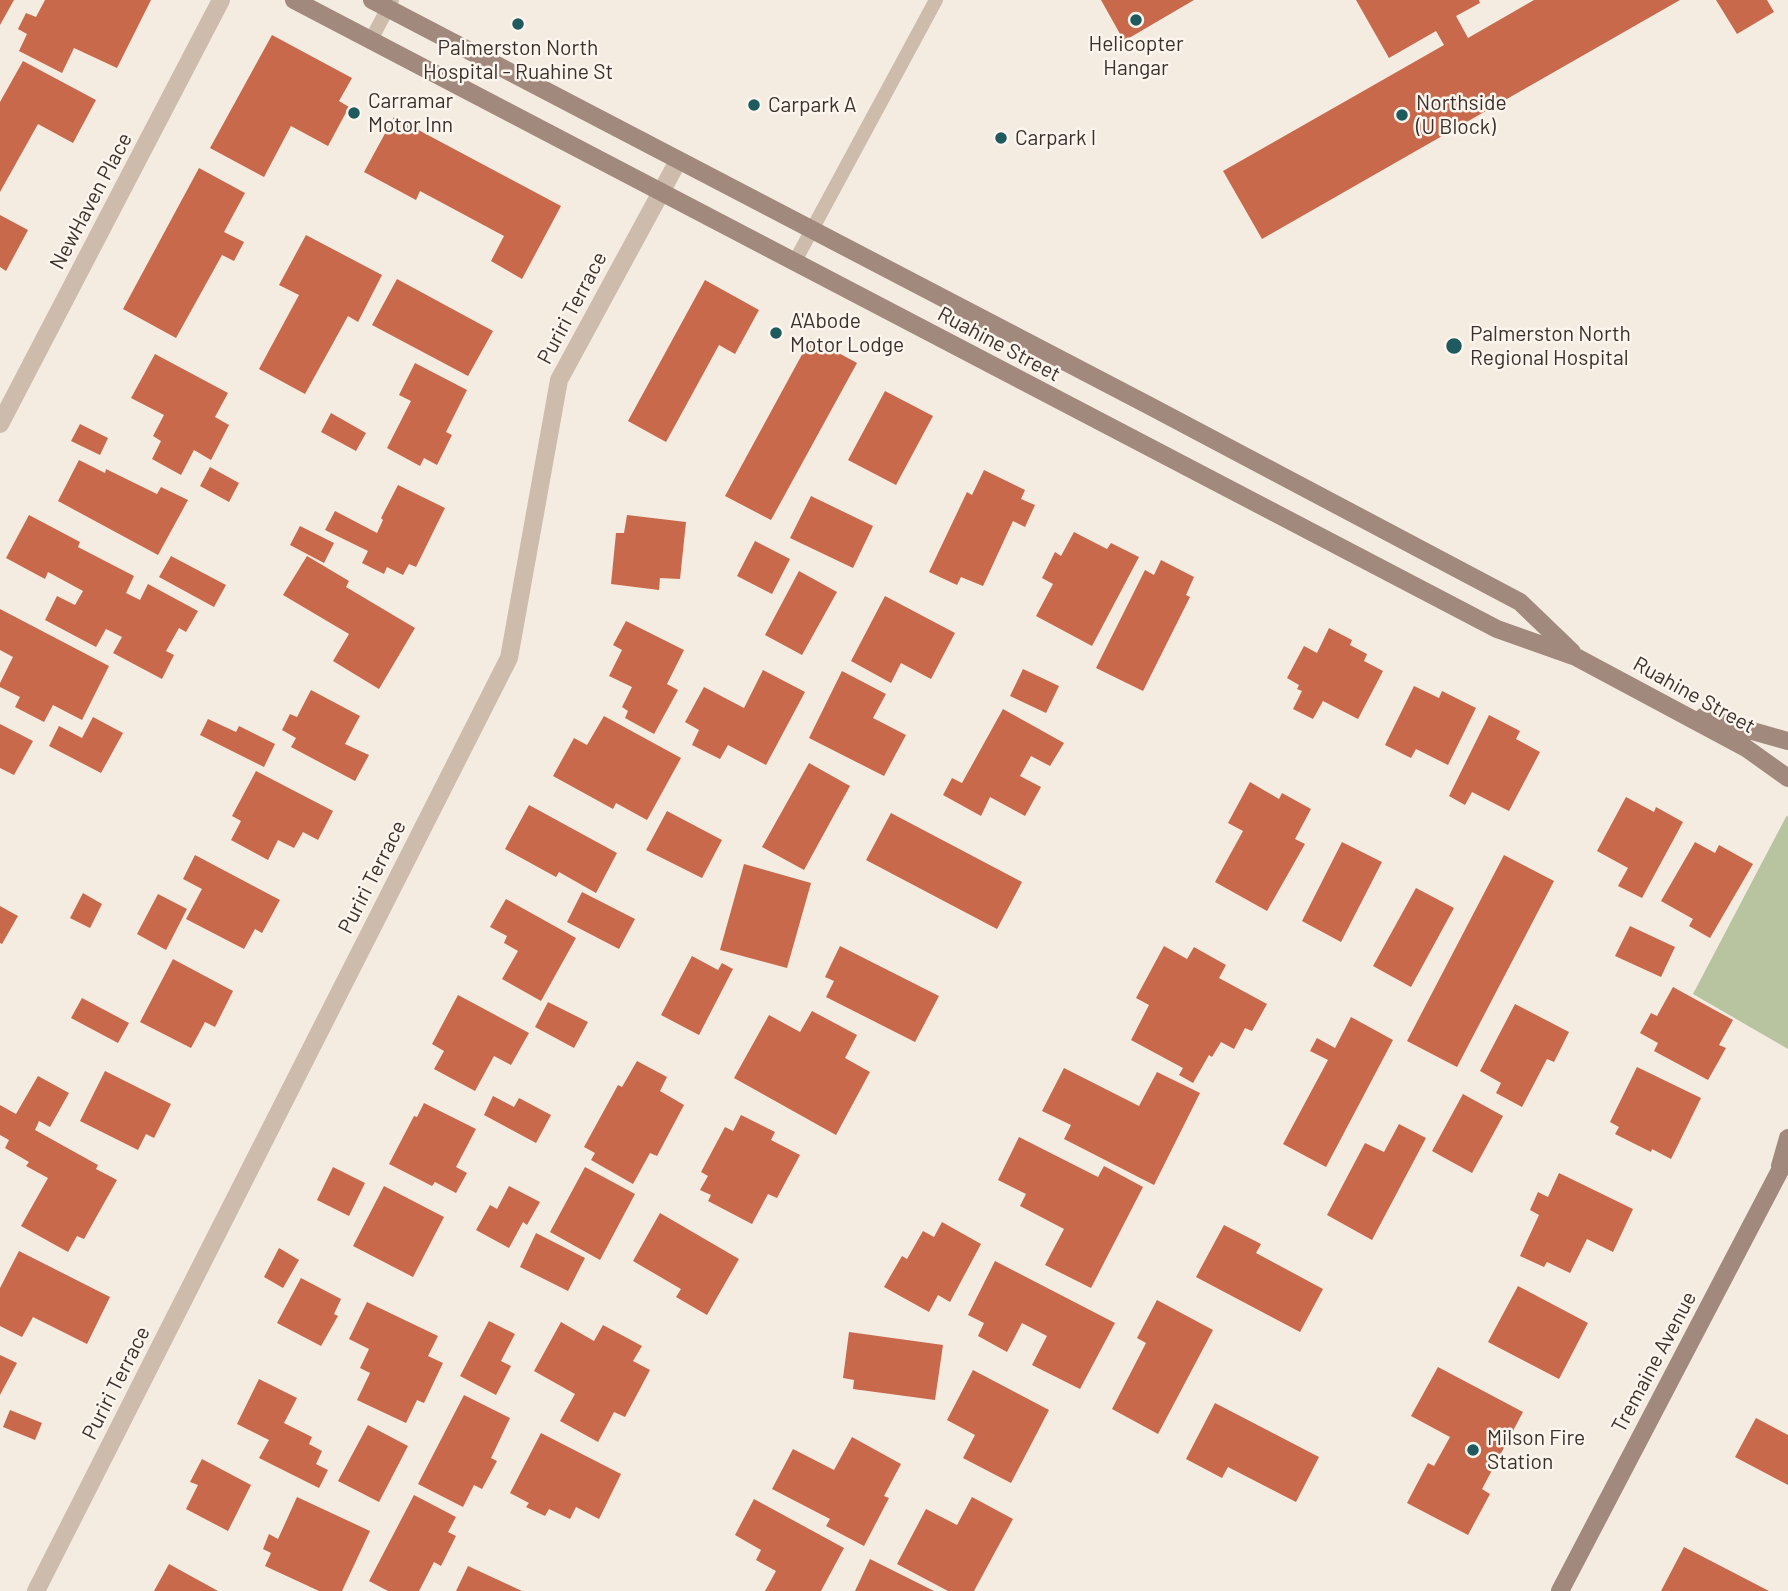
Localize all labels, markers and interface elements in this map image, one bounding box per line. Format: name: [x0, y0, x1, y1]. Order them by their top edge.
marker: Helicopter Hangar: [1128, 12, 1144, 28]
marker: Palmerston North Hospital - Ruahine St: [510, 16, 526, 32]
place label: Helicopter Hangar: [1088, 31, 1184, 81]
place label: Palmerston North Hospital - Ruahine St: [423, 35, 613, 85]
place label: Carramar Motor Inn: [368, 88, 453, 138]
place label: Northside (U Block): [1416, 90, 1507, 140]
place label: Carpark A: [768, 92, 856, 118]
marker: Carpark A: [746, 97, 762, 113]
marker: Carramar Motor Inn: [346, 105, 362, 121]
marker: Northside (U Block): [1394, 107, 1410, 123]
place label: Carpark I: [1015, 125, 1096, 151]
street label: NewHaven Place: [44, 128, 138, 274]
marker: Carpark I: [993, 130, 1009, 146]
street label: Puriri Terrace: [532, 248, 612, 368]
street label: Ruahine Street: [933, 301, 1065, 387]
place label: A'Abode Motor Lodge: [790, 308, 904, 358]
place label: Palmerston North Regional Hospital: [1470, 321, 1631, 371]
marker: A'Abode Motor Lodge: [768, 325, 784, 341]
marker: Palmerston North Regional Hospital: [1444, 336, 1464, 356]
street label: Ruahine Street: [1629, 651, 1759, 739]
street label: Puriri Terrace: [333, 816, 411, 938]
street label: Tremaine Avenue: [1606, 1287, 1702, 1437]
street label: Puriri Terrace: [77, 1322, 155, 1444]
place label: Milson Fire Station: [1487, 1425, 1585, 1475]
marker: Milson Fire Station: [1465, 1442, 1481, 1458]

